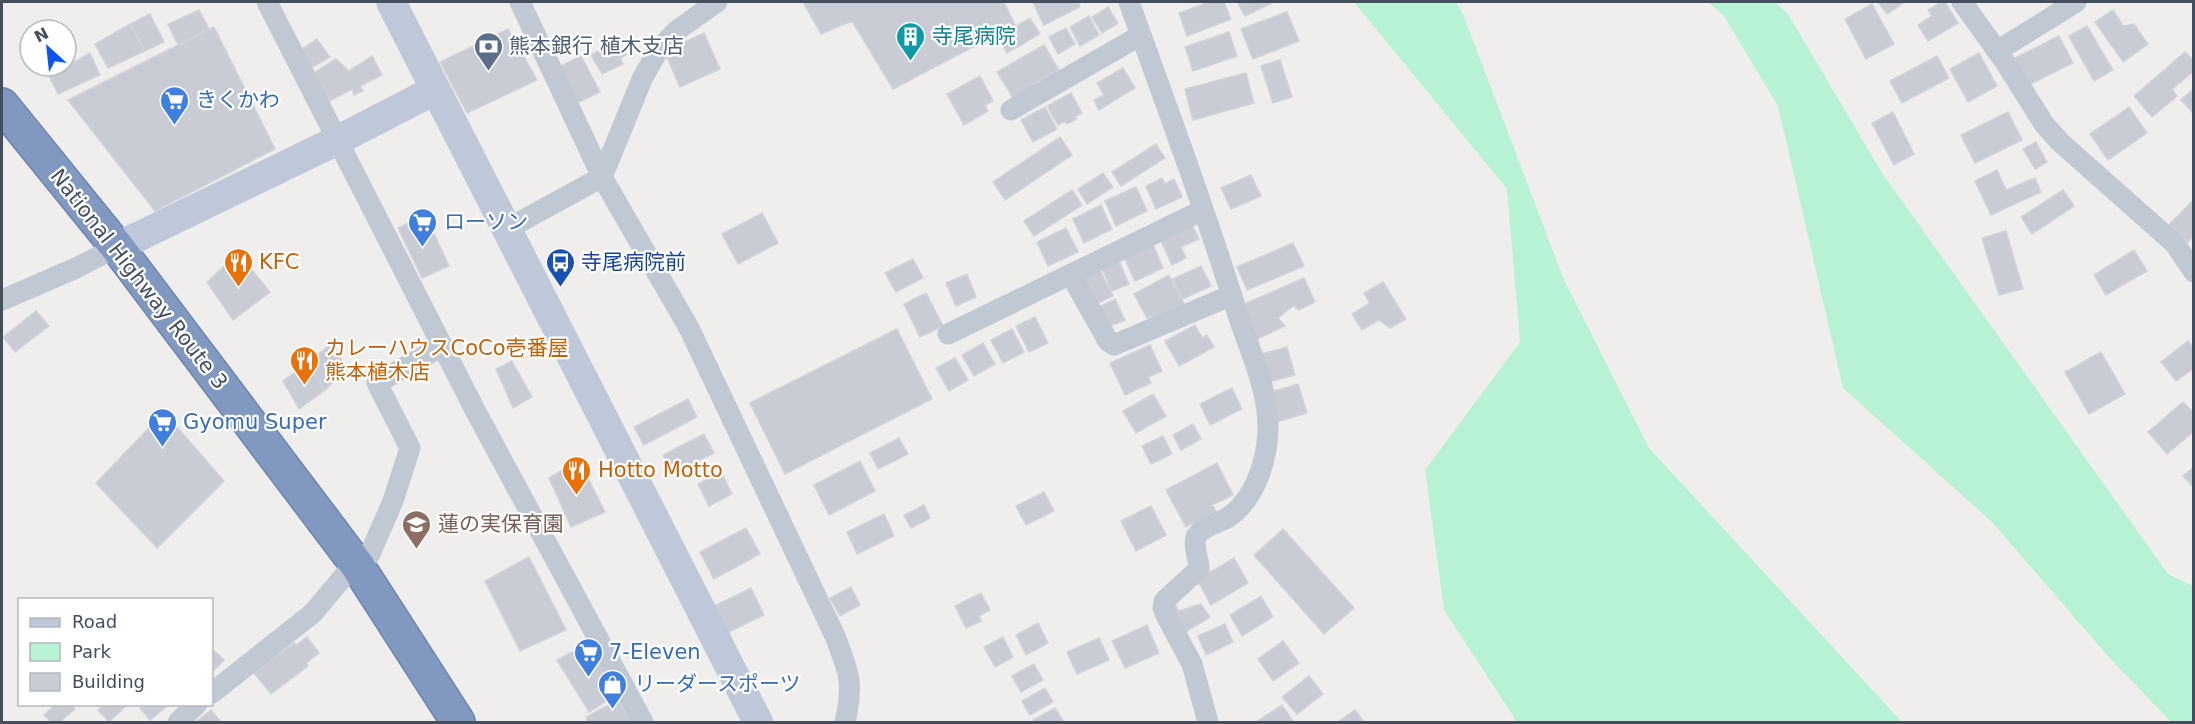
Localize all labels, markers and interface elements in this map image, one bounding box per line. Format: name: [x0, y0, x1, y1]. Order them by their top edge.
north arrow: [18, 18, 78, 78]
building icon: 寺尾病院: [895, 20, 927, 62]
text: N: [31, 24, 52, 47]
place label: 寺尾病院: [932, 24, 1016, 48]
bank icon: 熊本銀行 植木支店: [472, 30, 504, 72]
place label: 熊本銀行 植木支店: [509, 34, 684, 58]
supermarket icon: きくかわ: [159, 84, 191, 126]
place label: きくかわ: [196, 88, 280, 112]
street label: National Highway Route 3: [46, 164, 232, 394]
supermarket icon: ローソン: [407, 206, 439, 248]
place label: ローソン: [444, 210, 528, 234]
restaurant icon: KFC: [222, 246, 254, 288]
bus stop icon: 寺尾病院前: [544, 246, 576, 288]
place label: KFC: [259, 250, 300, 274]
place label: 寺尾病院前: [581, 250, 686, 274]
place label: カレーハウスCoCo壱番屋 熊本植木店: [325, 336, 569, 384]
restaurant icon: カレーハウスCoCo壱番屋 熊本植木店: [288, 344, 320, 386]
supermarket icon: Gyomu Super: [146, 406, 178, 448]
place label: Gyomu Super: [183, 410, 327, 434]
restaurant icon: Hotto Motto: [561, 454, 593, 496]
place label: Hotto Motto: [598, 458, 723, 482]
school or university icon: 蓮の実保育園: [401, 508, 433, 550]
place label: 蓮の実保育園: [438, 512, 564, 536]
legend: [18, 598, 213, 706]
text: Road: [72, 611, 117, 632]
supermarket icon: 7-Eleven: [572, 636, 604, 678]
place label: 7-Eleven: [609, 640, 701, 664]
text: Park: [72, 641, 111, 662]
shop icon: リーダースポーツ: [597, 668, 629, 710]
text: Building: [72, 671, 145, 692]
place label: リーダースポーツ: [634, 672, 801, 696]

